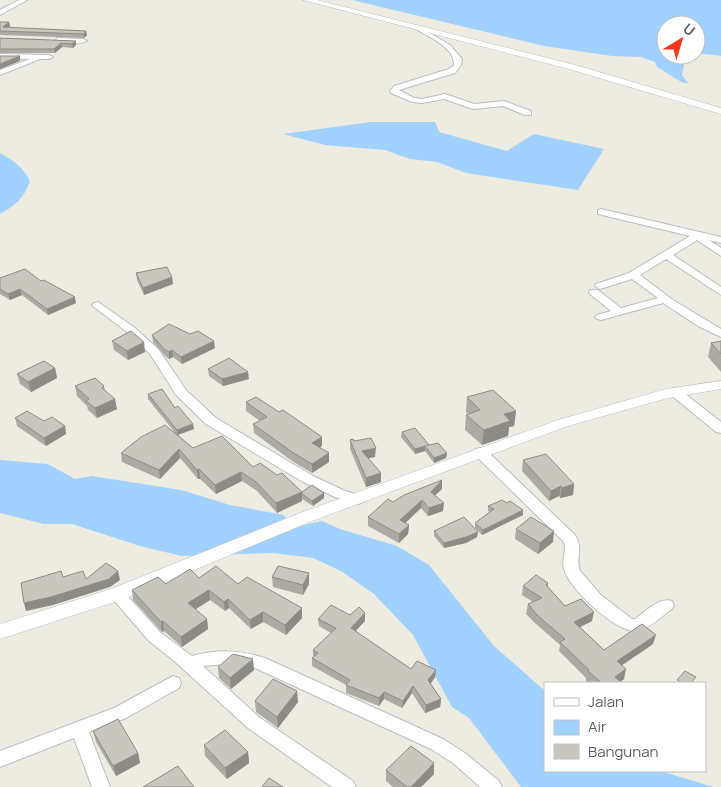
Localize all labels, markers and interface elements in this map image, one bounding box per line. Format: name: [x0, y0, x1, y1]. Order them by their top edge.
north arrow: [656, 15, 706, 65]
text: U: [679, 19, 699, 40]
legend: [544, 682, 706, 772]
text: Jalan: [588, 691, 624, 712]
text: Air: [588, 716, 607, 737]
text: Bangunan: [588, 741, 658, 762]

